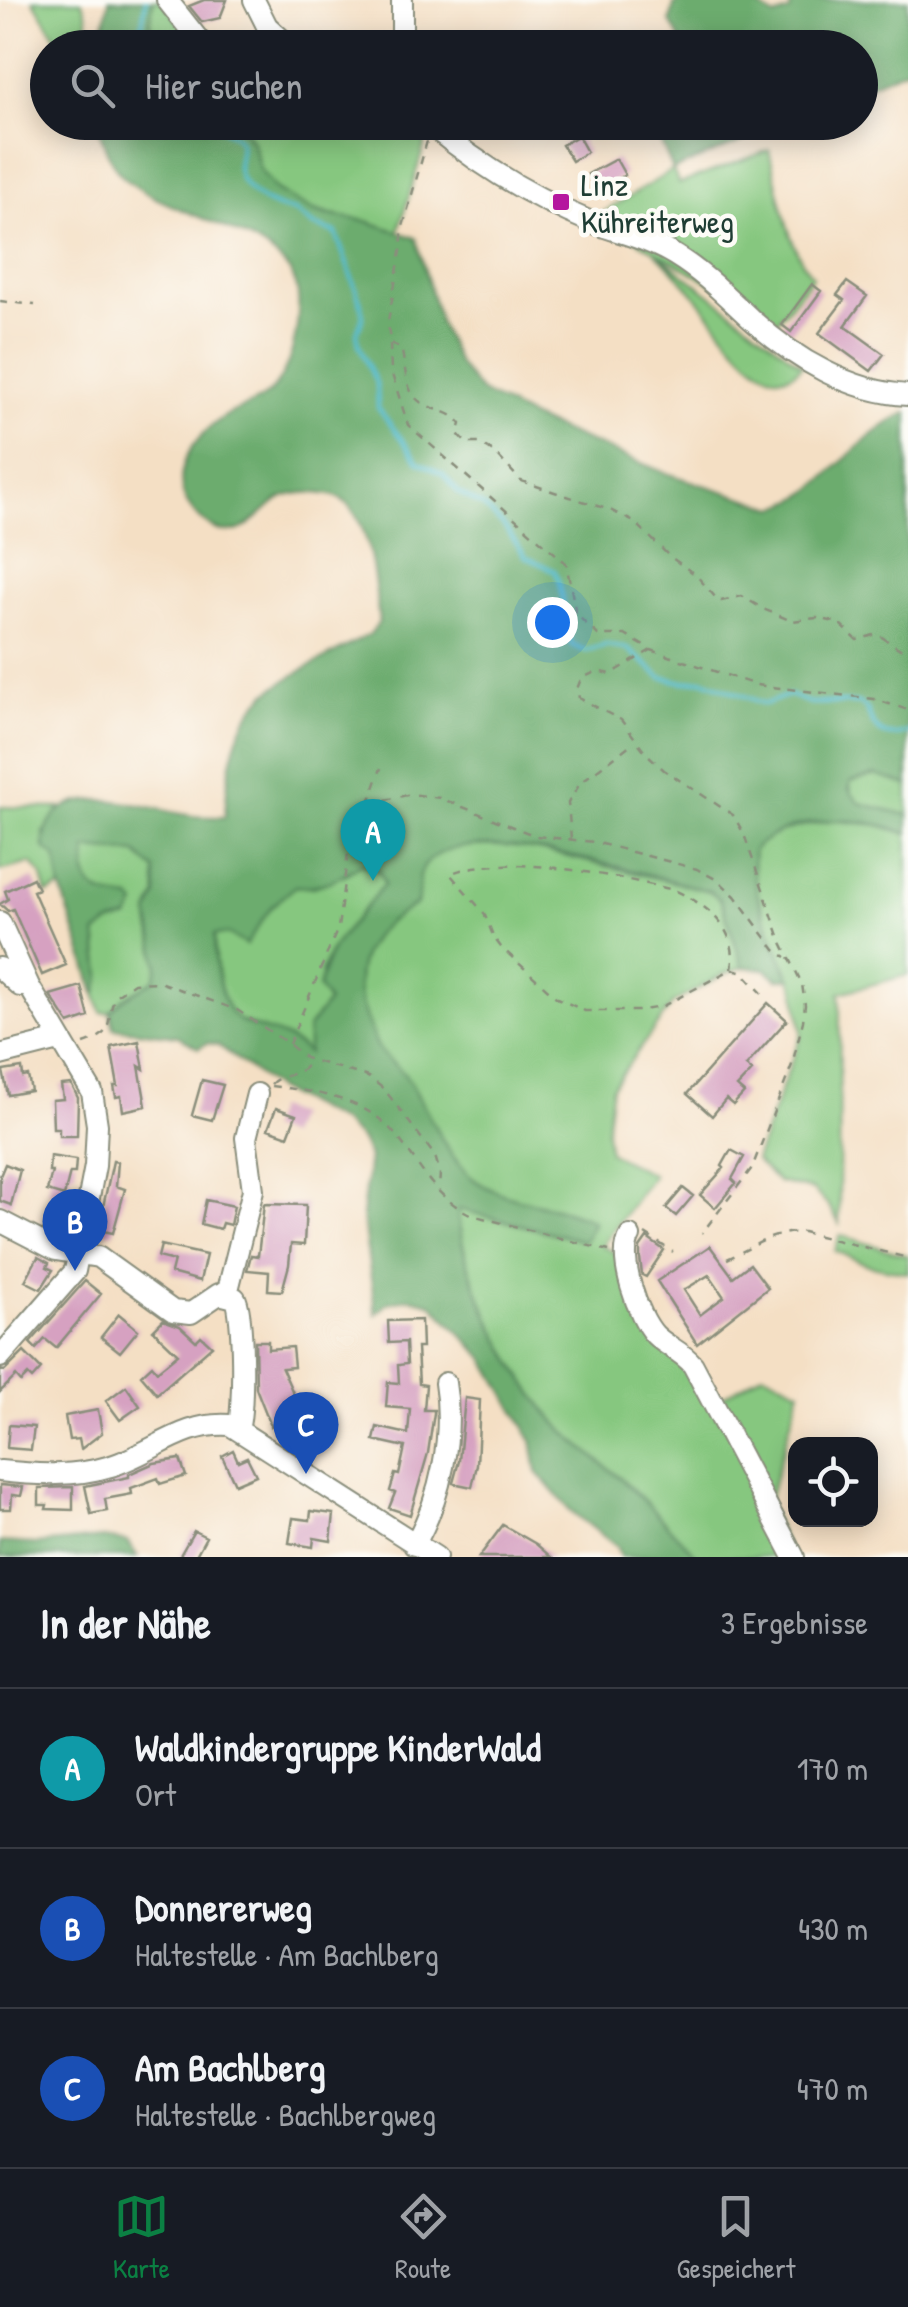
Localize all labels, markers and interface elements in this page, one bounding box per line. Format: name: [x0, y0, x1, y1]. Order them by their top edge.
search box: [30, 30, 878, 140]
icon: search: [65, 58, 120, 113]
text: Hier suchen: [145, 59, 303, 111]
place label: Linz Kühreiterweg: [581, 163, 734, 243]
marker: Linz Kühreiterweg: [550, 191, 572, 213]
your location: [527, 597, 578, 648]
pin: A: [340, 798, 406, 881]
pin: B: [42, 1188, 108, 1271]
pin: C: [274, 1392, 338, 1474]
map controls: [788, 1437, 878, 1527]
button: locate: [788, 1437, 878, 1527]
text: In der Nähe: [40, 1594, 211, 1651]
text: 3 Ergebnisse: [721, 1601, 868, 1644]
text: Waldkindergruppe KinderWald: [135, 1721, 541, 1773]
text: A: [65, 1747, 80, 1790]
text: 170 m: [797, 1747, 868, 1790]
text: Ort: [135, 1773, 176, 1816]
text: Donnererweg: [135, 1881, 312, 1933]
text: B: [64, 1907, 81, 1950]
text: 430 m: [798, 1907, 868, 1950]
text: Haltestelle · Am Bachlberg: [135, 1933, 439, 1976]
text: Am Bachlberg: [135, 2041, 325, 2093]
text: C: [64, 2067, 81, 2110]
text: 470 m: [797, 2067, 868, 2110]
text: Haltestelle · Bachlbergweg: [135, 2093, 436, 2136]
tab: Karte: [113, 2189, 170, 2287]
tab: Route: [395, 2189, 451, 2287]
tab: Gespeichert: [676, 2189, 795, 2287]

